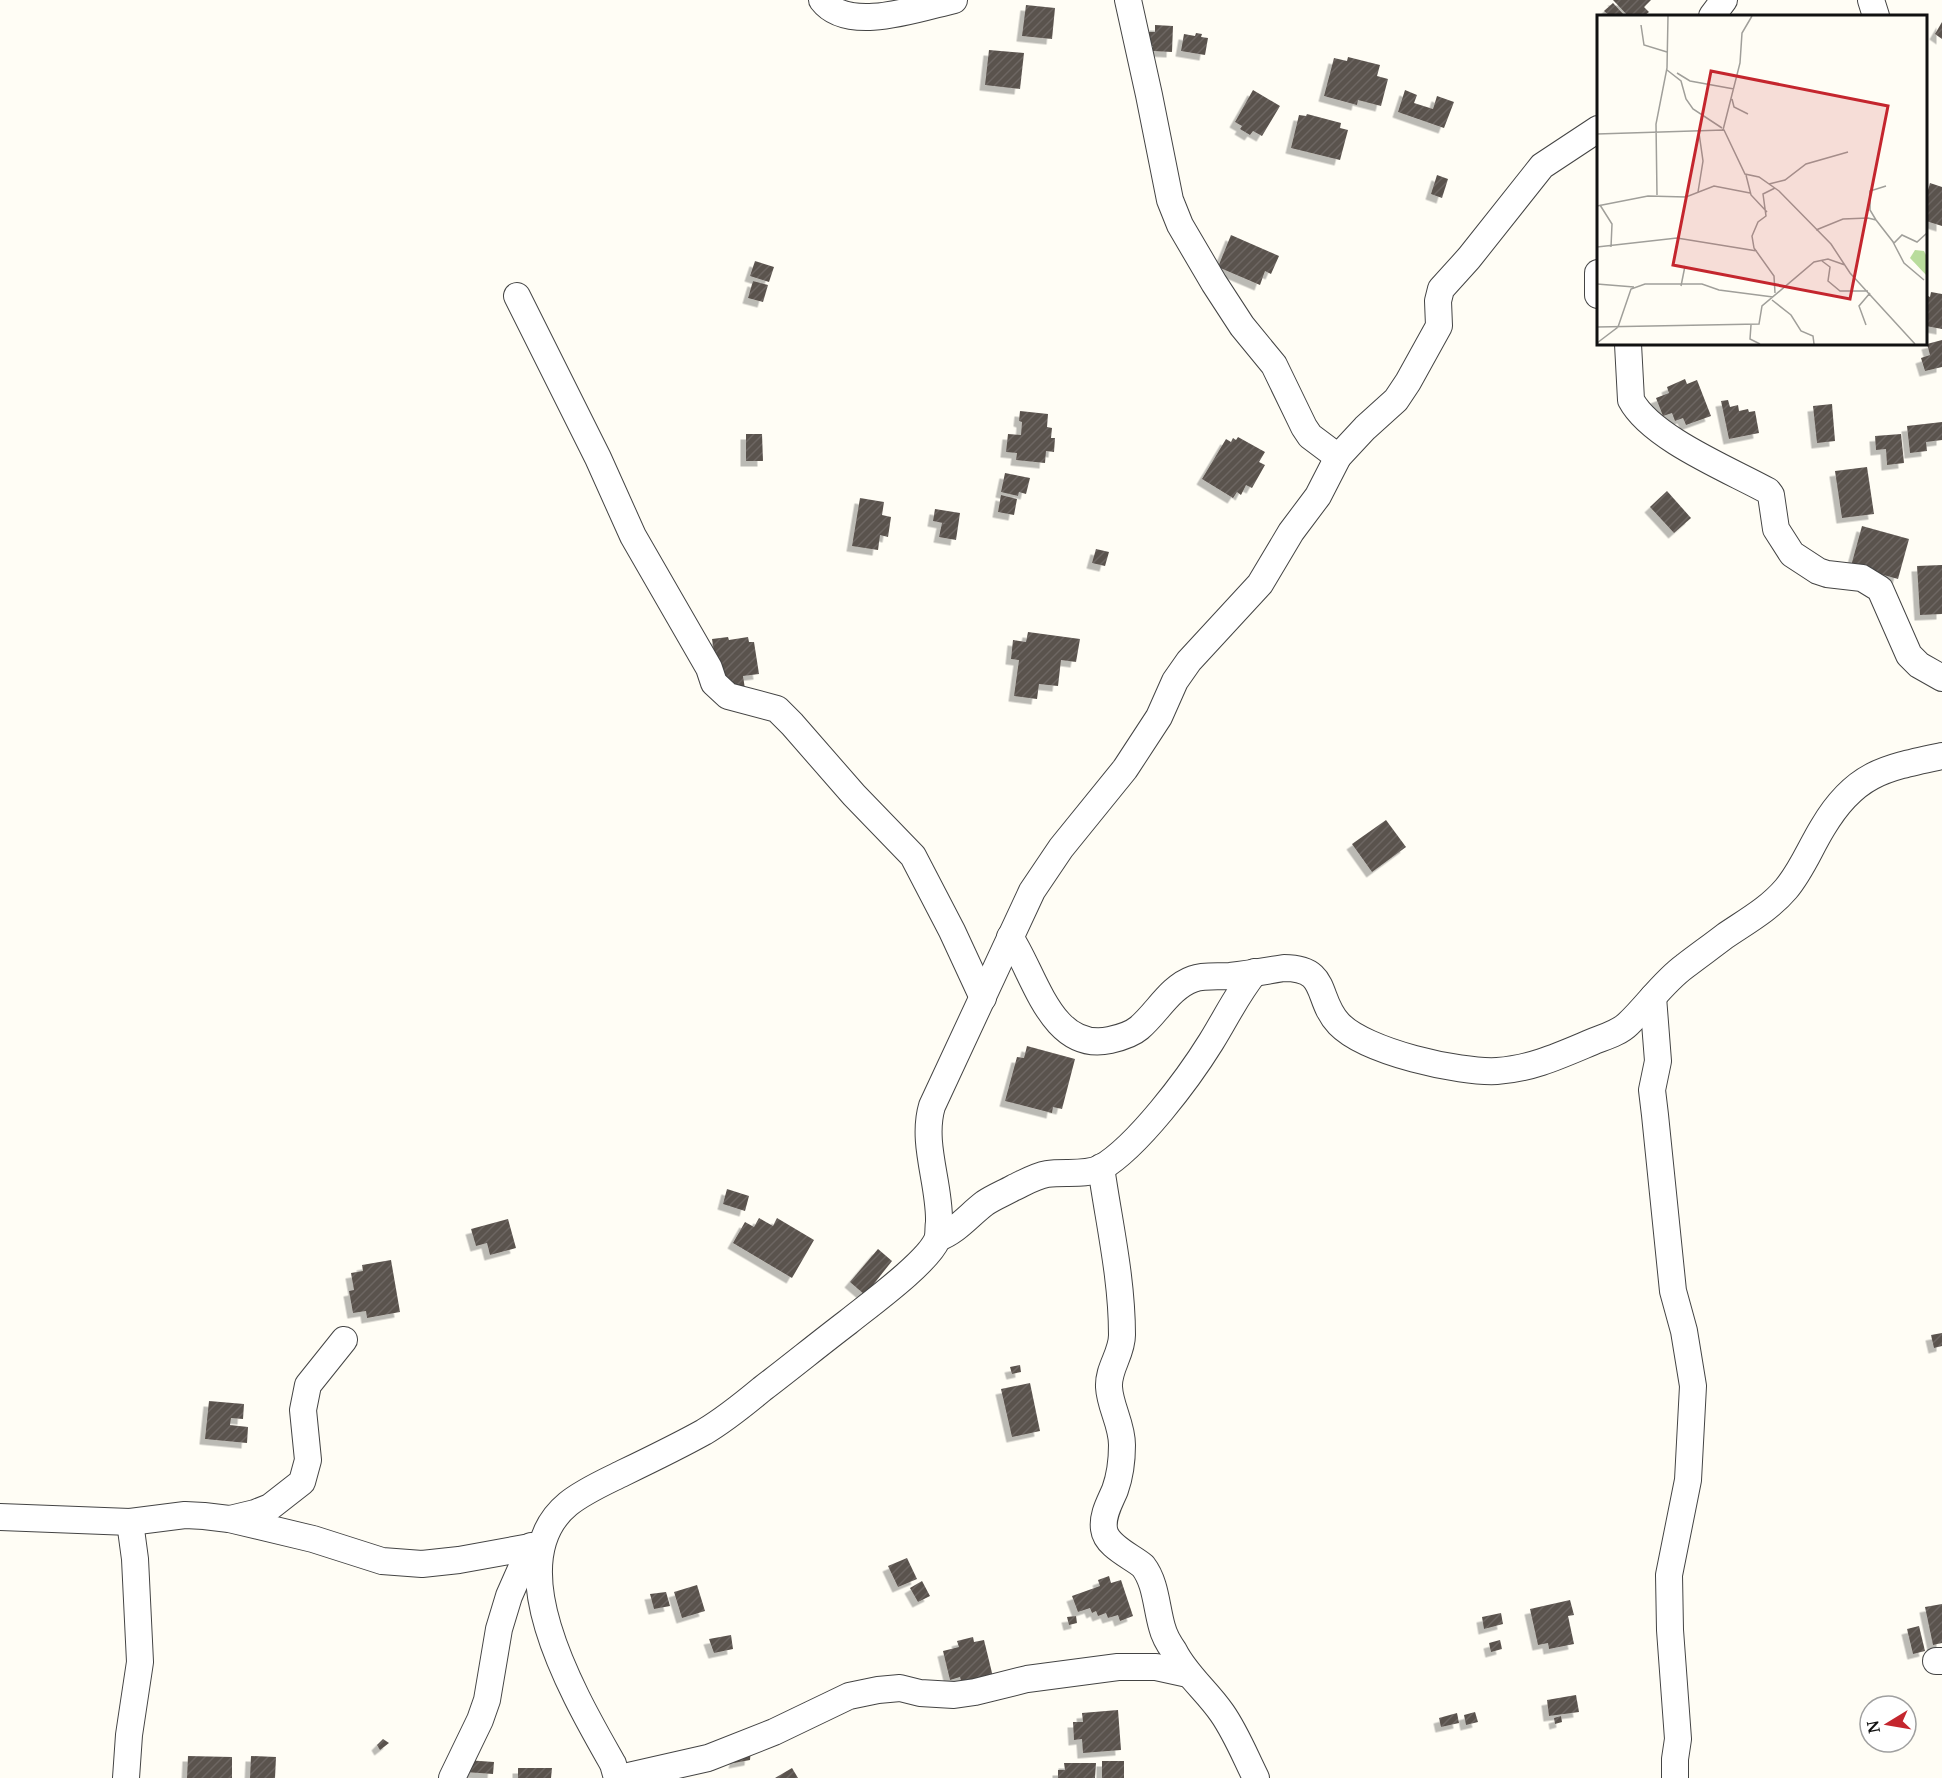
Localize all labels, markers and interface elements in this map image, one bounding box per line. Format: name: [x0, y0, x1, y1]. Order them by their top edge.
inset map: [1597, 15, 1927, 345]
north arrow: [1858, 1694, 1918, 1754]
text: N: [1861, 1718, 1885, 1735]

